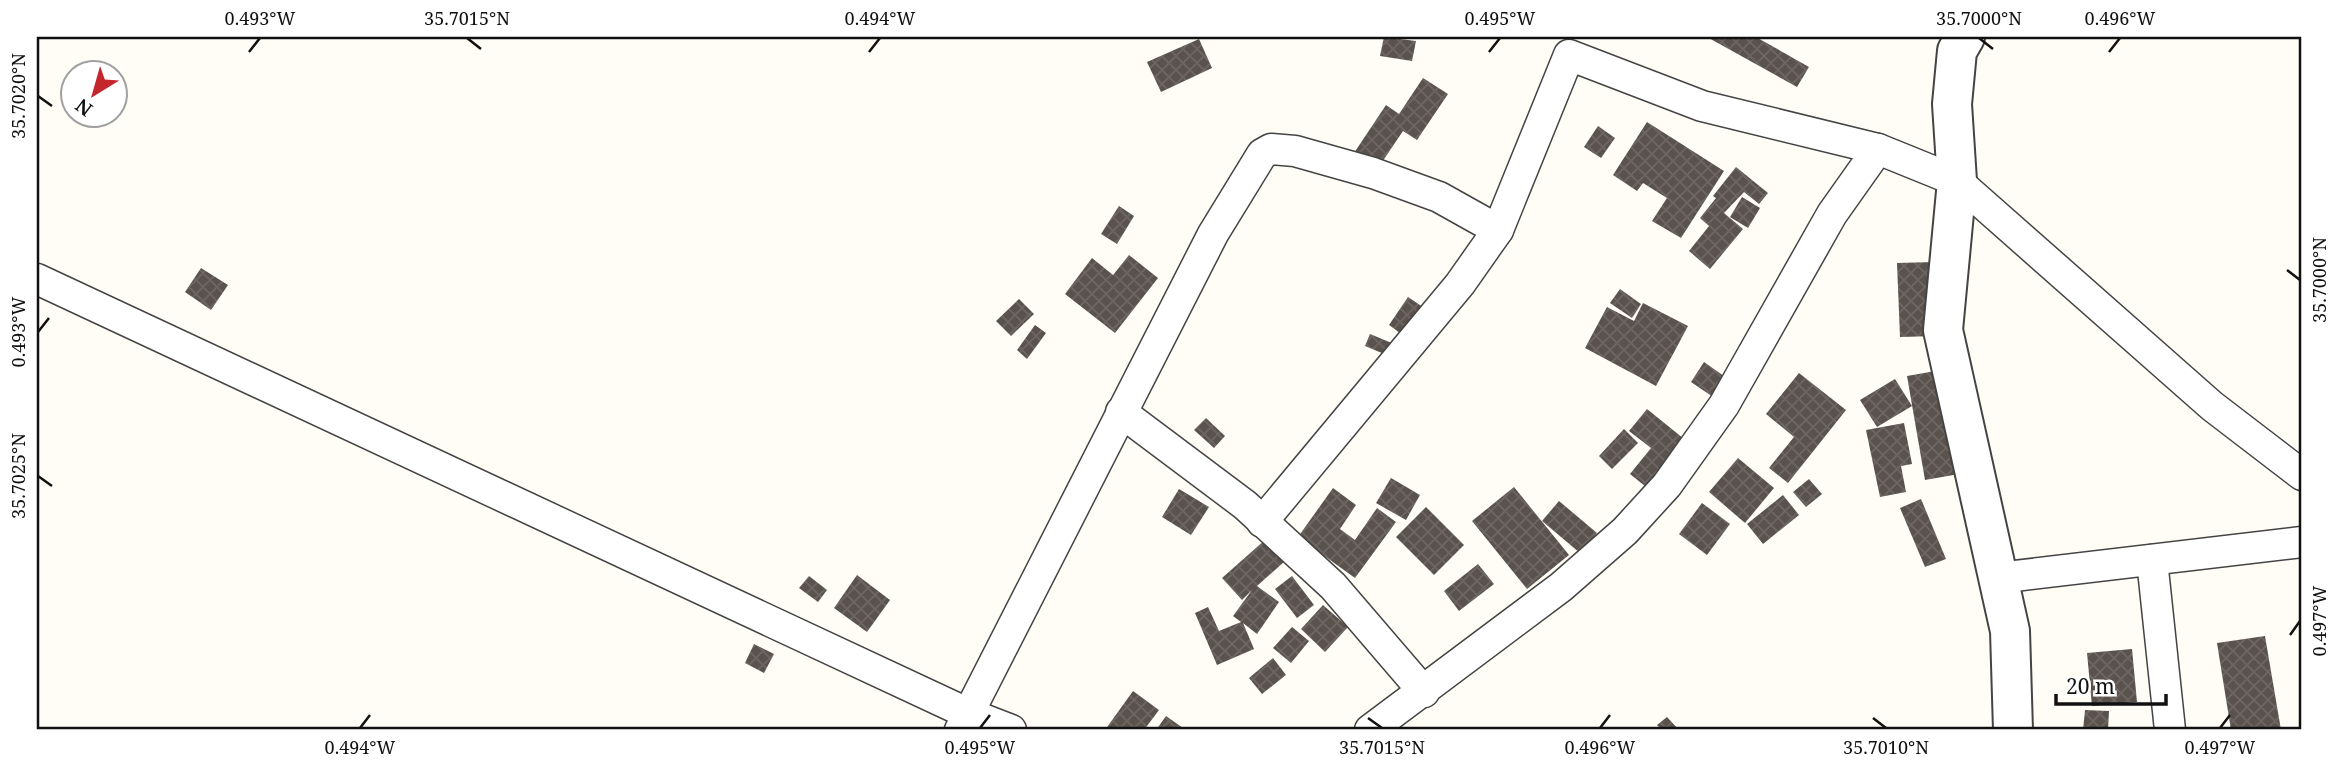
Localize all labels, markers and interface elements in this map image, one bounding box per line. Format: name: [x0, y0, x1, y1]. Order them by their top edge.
text: 0.493°W: [225, 6, 296, 30]
text: 35.7015°N: [424, 6, 510, 30]
text: 0.494°W: [845, 6, 916, 30]
text: 0.495°W: [1465, 6, 1536, 30]
text: 35.7000°N: [1936, 6, 2022, 30]
text: 0.496°W: [2085, 6, 2156, 30]
text: 35.7020°N: [6, 53, 30, 139]
north arrow: [60, 60, 130, 130]
text: N: [70, 93, 98, 122]
text: 35.7000°N: [2307, 237, 2331, 323]
text: 0.493°W: [6, 296, 30, 367]
text: 35.7025°N: [6, 433, 30, 519]
text: 0.497°W: [2307, 585, 2331, 656]
scale bar: [2056, 662, 2166, 706]
text: 20 m: [2066, 672, 2115, 700]
text: 0.494°W: [325, 735, 396, 759]
text: 0.495°W: [945, 735, 1016, 759]
text: 35.7015°N: [1339, 735, 1425, 759]
text: 0.496°W: [1565, 735, 1636, 759]
text: 35.7010°N: [1843, 735, 1929, 759]
text: 0.497°W: [2185, 735, 2256, 759]

